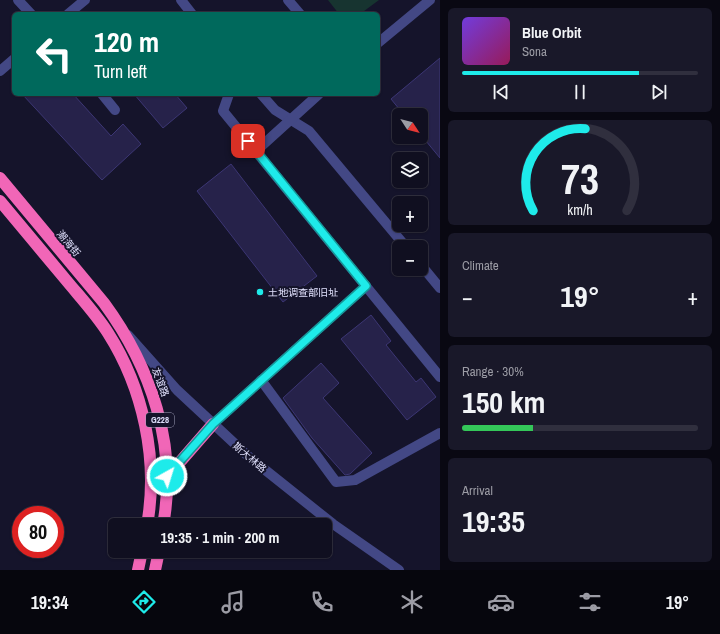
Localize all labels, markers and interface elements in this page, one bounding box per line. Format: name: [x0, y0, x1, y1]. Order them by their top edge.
text: Blue Orbit: [522, 22, 581, 43]
text: 120 m: [94, 23, 159, 61]
icon: left: [28, 28, 80, 80]
text: Sona: [522, 43, 547, 60]
text: Turn left: [94, 59, 147, 84]
icon: previous: [490, 81, 512, 103]
icon: pause: [569, 81, 591, 103]
icon: next: [648, 81, 670, 103]
north arrow: [392, 108, 428, 144]
map controls: [392, 108, 428, 276]
pin: [231, 124, 265, 158]
icon: arrive: [237, 130, 259, 152]
text: 73: [561, 150, 599, 206]
button: layers: [392, 152, 428, 188]
button: +: [392, 196, 428, 232]
text: km/h: [567, 199, 593, 218]
street label: 潮海街: [54, 228, 83, 259]
button: −: [392, 240, 428, 276]
text: Climate: [462, 257, 499, 274]
text: 19°: [560, 276, 600, 316]
text: −: [462, 282, 473, 312]
text: +: [687, 282, 698, 312]
place label: 土地调查部旧址: [268, 286, 338, 299]
marker: 土地调查部旧址: [255, 287, 265, 297]
text: Range · 30%: [462, 363, 524, 380]
street label: 友谊路: [149, 366, 172, 398]
text: 150 km: [462, 382, 545, 422]
road number: G228: [146, 413, 174, 427]
street label: 斯大林路: [230, 439, 269, 475]
position arrow: [146, 455, 188, 497]
text: Arrival: [462, 482, 493, 499]
text: 19:35: [462, 501, 525, 541]
speed limit sign: 80: [12, 506, 64, 558]
text: 19:35 · 1 min · 200 m: [161, 527, 279, 548]
icon: directions: [130, 588, 158, 616]
icon: music: [219, 588, 247, 616]
icon: phone: [308, 588, 336, 616]
icon: climate: [398, 588, 426, 616]
icon: car: [487, 588, 515, 616]
icon: filters: [576, 588, 604, 616]
text: 19:34: [31, 590, 68, 615]
text: 19°: [666, 590, 689, 615]

